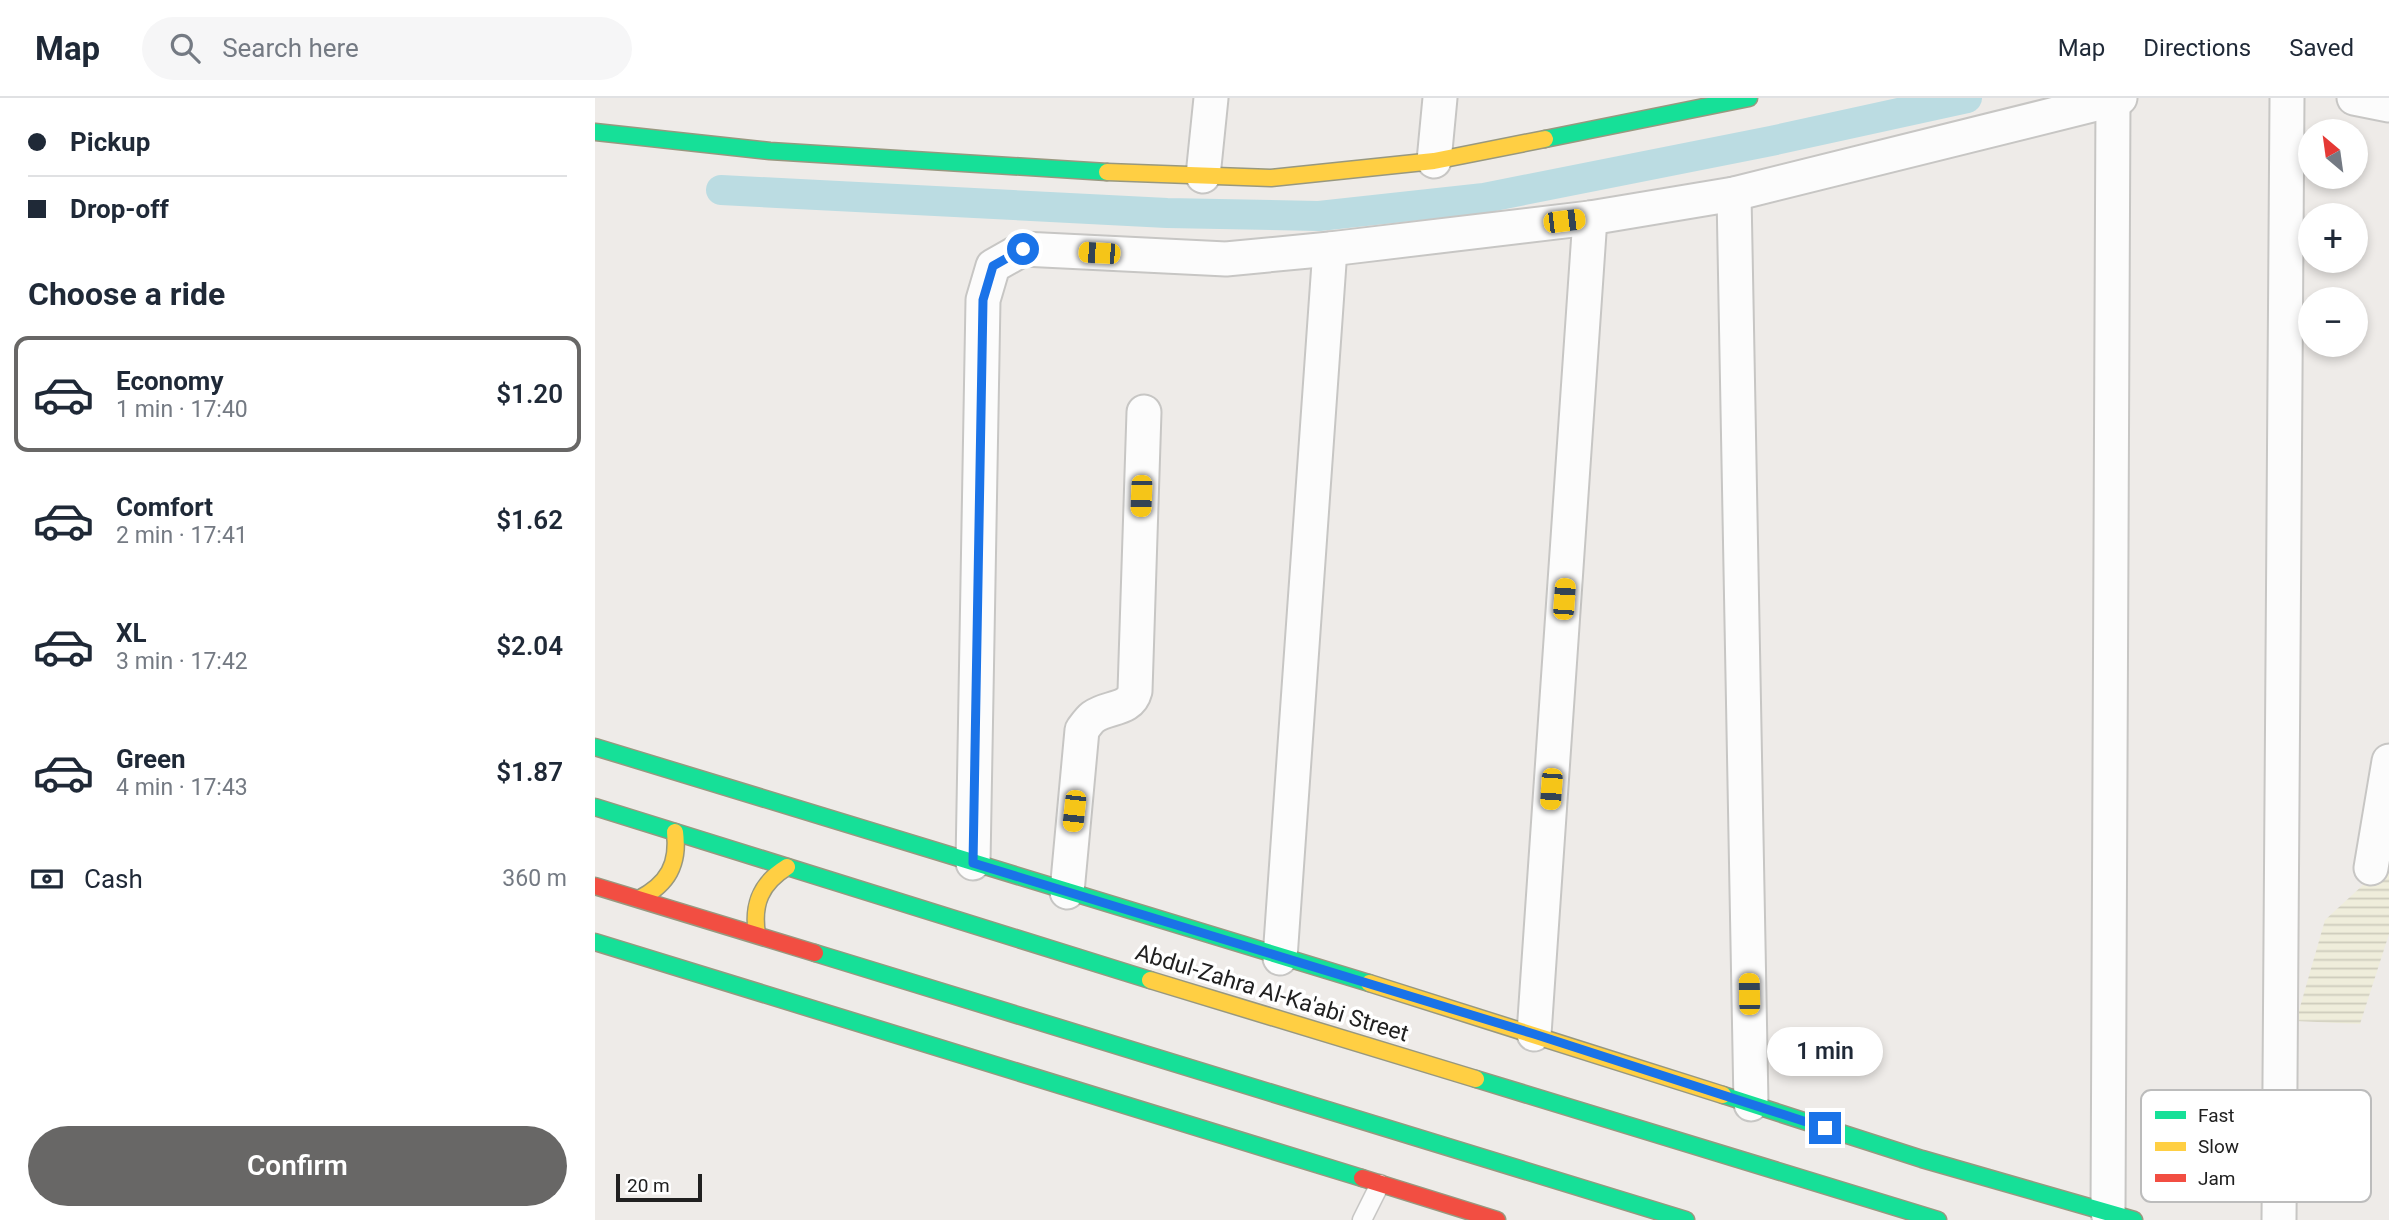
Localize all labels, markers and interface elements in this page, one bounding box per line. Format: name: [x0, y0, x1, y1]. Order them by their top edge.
search box: [142, 17, 632, 80]
text: Map: [35, 29, 100, 68]
icon: search: [166, 29, 204, 67]
text: Search here: [222, 33, 359, 63]
text: Map: [2058, 34, 2105, 62]
text: Directions: [2143, 34, 2251, 62]
text: Saved: [2289, 34, 2354, 62]
north arrow: [2298, 119, 2368, 189]
map controls: [2298, 119, 2368, 357]
text: Pickup: [70, 127, 150, 157]
text: Drop-off: [70, 194, 169, 224]
button: +: [2298, 203, 2368, 273]
car: [1542, 208, 1587, 234]
route start: [1007, 233, 1039, 265]
car: [1078, 241, 1121, 265]
text: Choose a ride: [28, 275, 225, 313]
button: −: [2298, 287, 2368, 357]
icon: car: [32, 363, 95, 426]
text: Economy: [116, 366, 223, 396]
text: $1.20: [496, 379, 563, 409]
text: 1 min · 17:40: [116, 396, 248, 423]
car: [1130, 475, 1153, 517]
icon: car: [32, 489, 95, 552]
text: Comfort: [116, 492, 213, 522]
text: $1.62: [496, 505, 563, 535]
text: 2 min · 17:41: [116, 522, 248, 549]
car: [1553, 577, 1576, 621]
icon: car: [32, 615, 95, 678]
text: XL: [116, 618, 147, 648]
text: $2.04: [496, 631, 563, 661]
text: 3 min · 17:42: [116, 648, 248, 675]
icon: car: [32, 741, 95, 804]
text: Green: [116, 744, 186, 774]
text: $1.87: [496, 757, 563, 787]
car: [1540, 767, 1563, 811]
text: 4 min · 17:43: [116, 774, 248, 801]
car: [1062, 789, 1087, 833]
icon: cash: [28, 860, 66, 898]
text: Cash: [84, 864, 143, 894]
text: 360 m: [502, 865, 567, 892]
street label: Abdul-Zahra Al-Ka'abi Street: [1132, 939, 1412, 1047]
car: [1739, 973, 1760, 1015]
callout: 1 min: [1767, 1026, 1883, 1076]
text: 1 min: [1796, 1038, 1854, 1065]
legend: [2141, 1090, 2371, 1202]
text: Fast: [2198, 1104, 2235, 1127]
route end: [1809, 1112, 1841, 1144]
button: Confirm: [28, 1126, 567, 1206]
text: Slow: [2198, 1135, 2239, 1158]
text: Jam: [2198, 1167, 2235, 1190]
scale bar: [616, 1171, 702, 1203]
text: 20 m: [627, 1174, 670, 1197]

